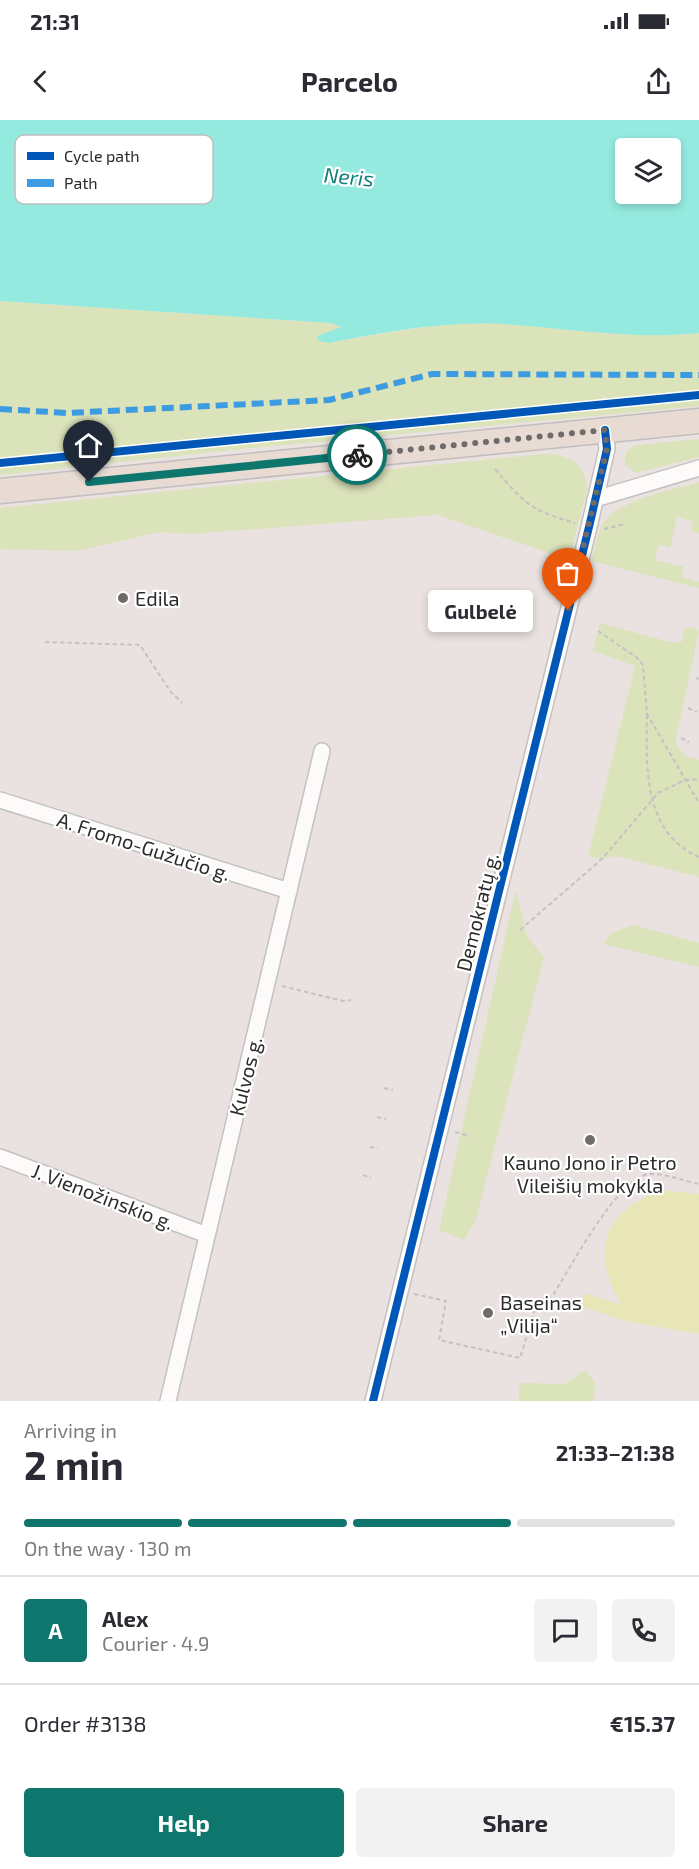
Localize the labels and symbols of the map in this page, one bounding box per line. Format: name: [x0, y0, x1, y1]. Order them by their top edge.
legend: [15, 135, 213, 204]
text: Cycle path: [64, 146, 140, 165]
water label: Neris: [323, 161, 375, 191]
text: Path: [64, 173, 98, 192]
pin: [63, 420, 114, 482]
courier: [327, 425, 387, 485]
pin: [542, 548, 593, 610]
place label: Edila: [135, 586, 180, 610]
callout: Gulbelė: [427, 589, 532, 631]
marker: Edila: [116, 591, 130, 605]
street label: A. Fromo-Gužučio g.: [54, 807, 234, 885]
street label: Demokratų g.: [451, 850, 503, 974]
street label: Kulvos g.: [224, 1034, 266, 1118]
marker: Kauno Jono ir Petro Vileišių mokykla: [583, 1133, 597, 1147]
place label: Kauno Jono ir Petro Vileišių mokykla: [503, 1150, 677, 1197]
street label: J. Vienožinskio g.: [29, 1158, 177, 1234]
place label: Baseinas „Vilija“: [500, 1290, 582, 1337]
marker: Baseinas „Vilija“: [481, 1306, 495, 1320]

